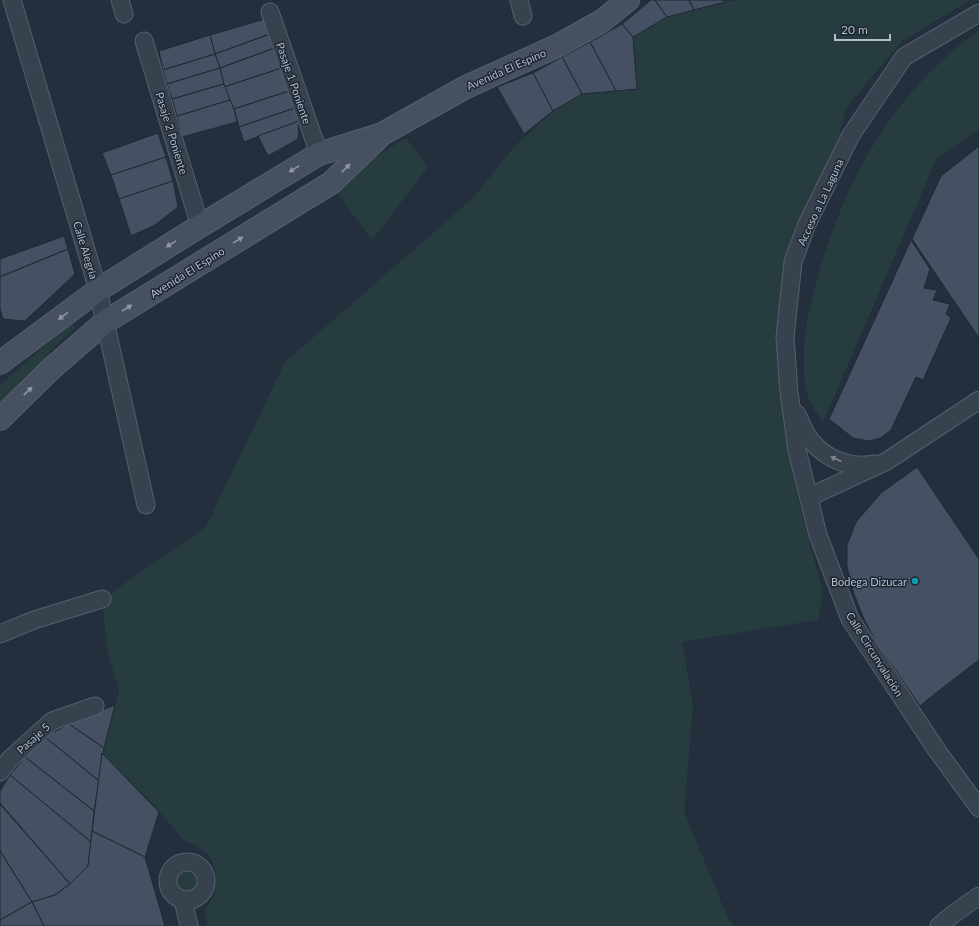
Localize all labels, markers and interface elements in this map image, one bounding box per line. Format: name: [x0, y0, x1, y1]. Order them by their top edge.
scale bar: [835, 16, 890, 42]
text: 20 m: [841, 22, 868, 37]
street label: Pasaje 1 Poniente: [274, 40, 314, 126]
street label: Avenida El Espino: [464, 46, 548, 92]
street label: Pasaje 2 Poniente: [153, 90, 191, 176]
street label: Acceso a La Laguna: [794, 157, 846, 247]
one-way arrow: [341, 164, 351, 173]
one-way arrow: [288, 165, 300, 172]
street label: Calle Alegría: [71, 219, 101, 281]
one-way arrow: [232, 237, 244, 244]
one-way arrow: [165, 240, 177, 247]
street label: Avenida El Espino: [147, 244, 227, 300]
one-way arrow: [122, 305, 133, 312]
one-way arrow: [58, 312, 69, 320]
one-way arrow: [23, 386, 33, 396]
one-way arrow: [830, 456, 841, 462]
place label: Bodega Dizucar: [831, 575, 907, 588]
marker: Bodega Dizucar: [910, 576, 920, 586]
street label: Calle Circunvalación: [844, 609, 906, 699]
street label: Pasaje 5: [14, 720, 52, 756]

